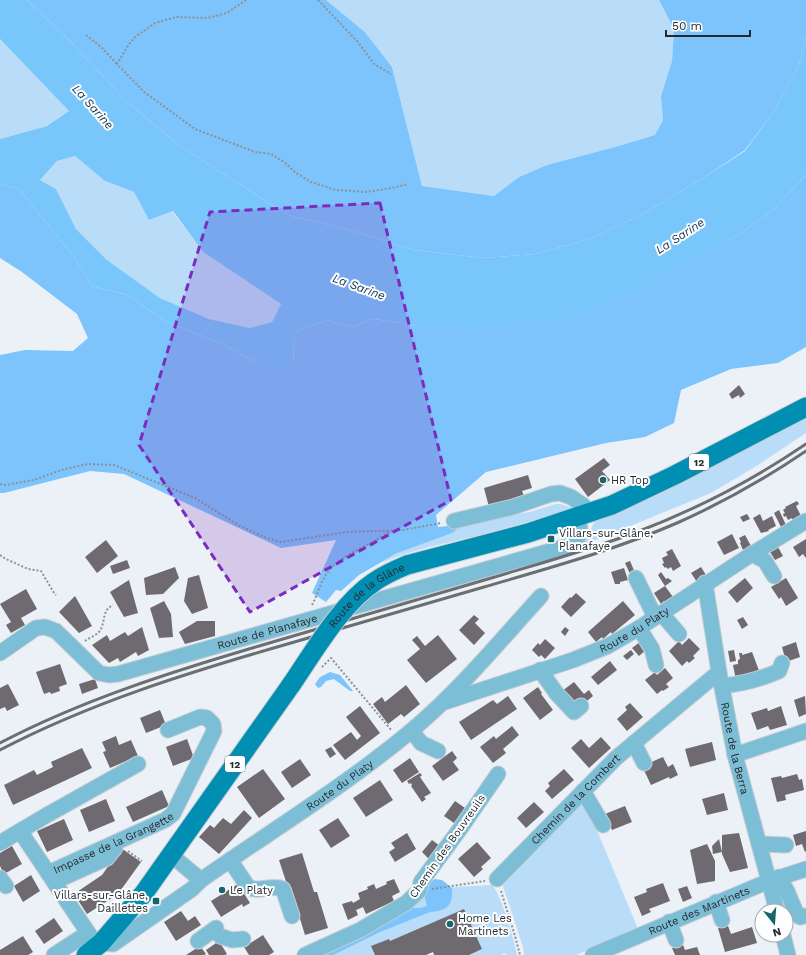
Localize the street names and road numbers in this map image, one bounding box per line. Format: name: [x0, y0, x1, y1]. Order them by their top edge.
road number: 12: [689, 454, 709, 470]
street label: Route de la Glâne: [326, 561, 407, 631]
street label: Route du Platy: [597, 604, 672, 656]
street label: Route de Planafaye: [216, 612, 319, 652]
street label: Route de la Berra: [718, 701, 751, 796]
street label: Chemin de la Combert: [529, 751, 623, 847]
road number: 12: [225, 756, 245, 772]
street label: Route du Platy: [304, 757, 376, 814]
street label: Chemin des Bouvreuils: [407, 792, 488, 901]
street label: Impasse de la Grangette: [51, 810, 176, 877]
street label: Route des Martinets: [647, 884, 752, 938]

